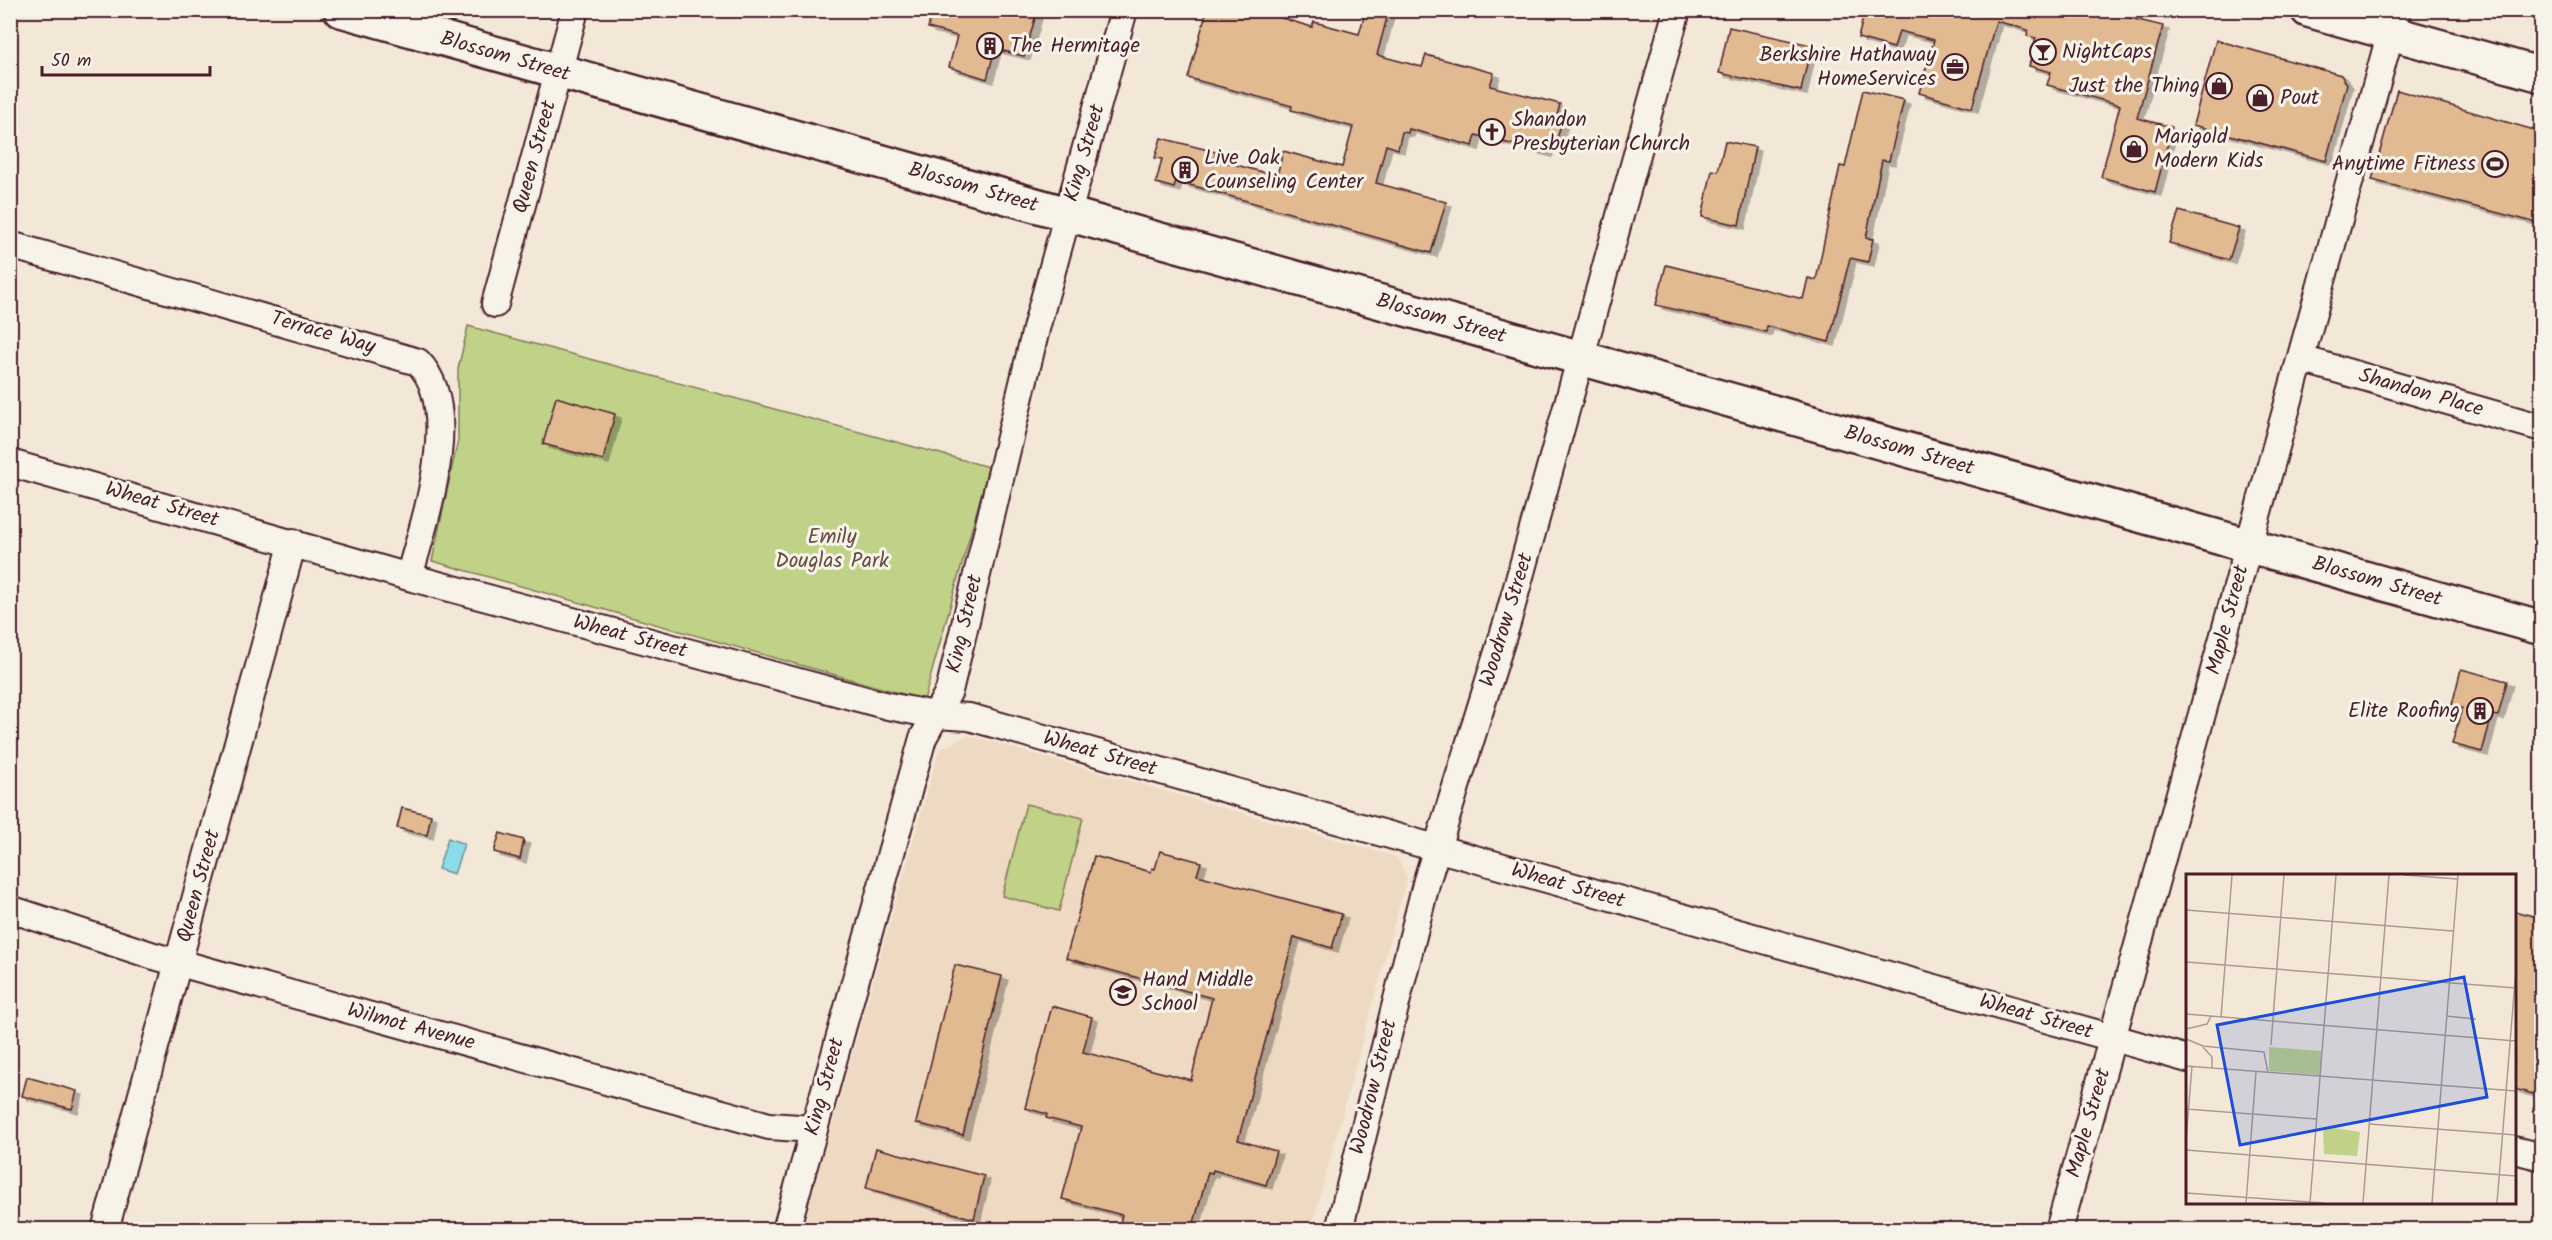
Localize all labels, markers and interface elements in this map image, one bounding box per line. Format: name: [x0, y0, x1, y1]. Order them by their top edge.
street label: Blossom Street: [436, 23, 575, 92]
place label: The Hermitage: [1010, 30, 1140, 63]
building icon: The Hermitage: [975, 31, 1005, 61]
place label: NightCaps: [2062, 36, 2152, 69]
bar icon: NightCaps: [2028, 37, 2058, 67]
scale bar: [42, 39, 210, 77]
place label: Berkshire Hathaway HomeServices: [1759, 39, 1936, 96]
text: 50 m: [51, 47, 91, 76]
office icon: Berkshire Hathaway HomeServices: [1940, 52, 1970, 82]
place label: Just the Thing: [2069, 70, 2200, 103]
shop icon: Just the Thing: [2204, 71, 2234, 101]
place label: Pout: [2280, 82, 2320, 115]
shop icon: Pout: [2245, 83, 2275, 113]
street label: Queen Street: [504, 96, 566, 217]
street label: King Street: [1055, 99, 1115, 206]
place label: Shandon Presbyterian Church: [1512, 104, 1690, 161]
church icon: Shandon Presbyterian Church: [1477, 117, 1507, 147]
place label: Marigold Modern Kids: [2154, 121, 2263, 178]
shop icon: Marigold Modern Kids: [2119, 134, 2149, 164]
place label: Live Oak Counseling Center: [1204, 142, 1364, 199]
place label: Anytime Fitness: [2332, 148, 2476, 181]
sports icon: Anytime Fitness: [2480, 149, 2510, 179]
street label: Blossom Street: [904, 154, 1043, 223]
building icon: Live Oak Counseling Center: [1170, 155, 1200, 185]
street label: Blossom Street: [1372, 285, 1511, 354]
street label: Terrace Way: [267, 302, 379, 364]
street label: Shandon Place: [2355, 359, 2488, 427]
street label: Blossom Street: [1840, 417, 1979, 486]
street label: Wheat Street: [101, 473, 224, 537]
park label: Emily Douglas Park: [775, 521, 889, 578]
street label: Woodrow Street: [1471, 548, 1543, 691]
street label: Blossom Street: [2308, 548, 2447, 617]
street label: Maple Street: [2197, 560, 2259, 679]
street label: King Street: [938, 571, 993, 677]
street label: Wheat Street: [569, 606, 692, 668]
place label: Elite Roofing: [2348, 695, 2460, 728]
building icon: Elite Roofing: [2465, 696, 2495, 726]
street label: Wheat Street: [1039, 722, 1162, 786]
street label: Queen Street: [168, 825, 230, 946]
street label: Wheat Street: [1507, 854, 1630, 918]
inset map: [2186, 874, 2516, 1204]
place label: Hand Middle School: [1142, 964, 1254, 1021]
school or university icon: Hand Middle School: [1108, 977, 1138, 1007]
street label: Wheat Street: [1975, 985, 2098, 1049]
street label: Wilmot Avenue: [343, 994, 479, 1060]
street label: Woodrow Street: [1341, 1015, 1407, 1158]
street label: King Street: [796, 1033, 854, 1140]
street label: Maple Street: [2058, 1063, 2121, 1182]

